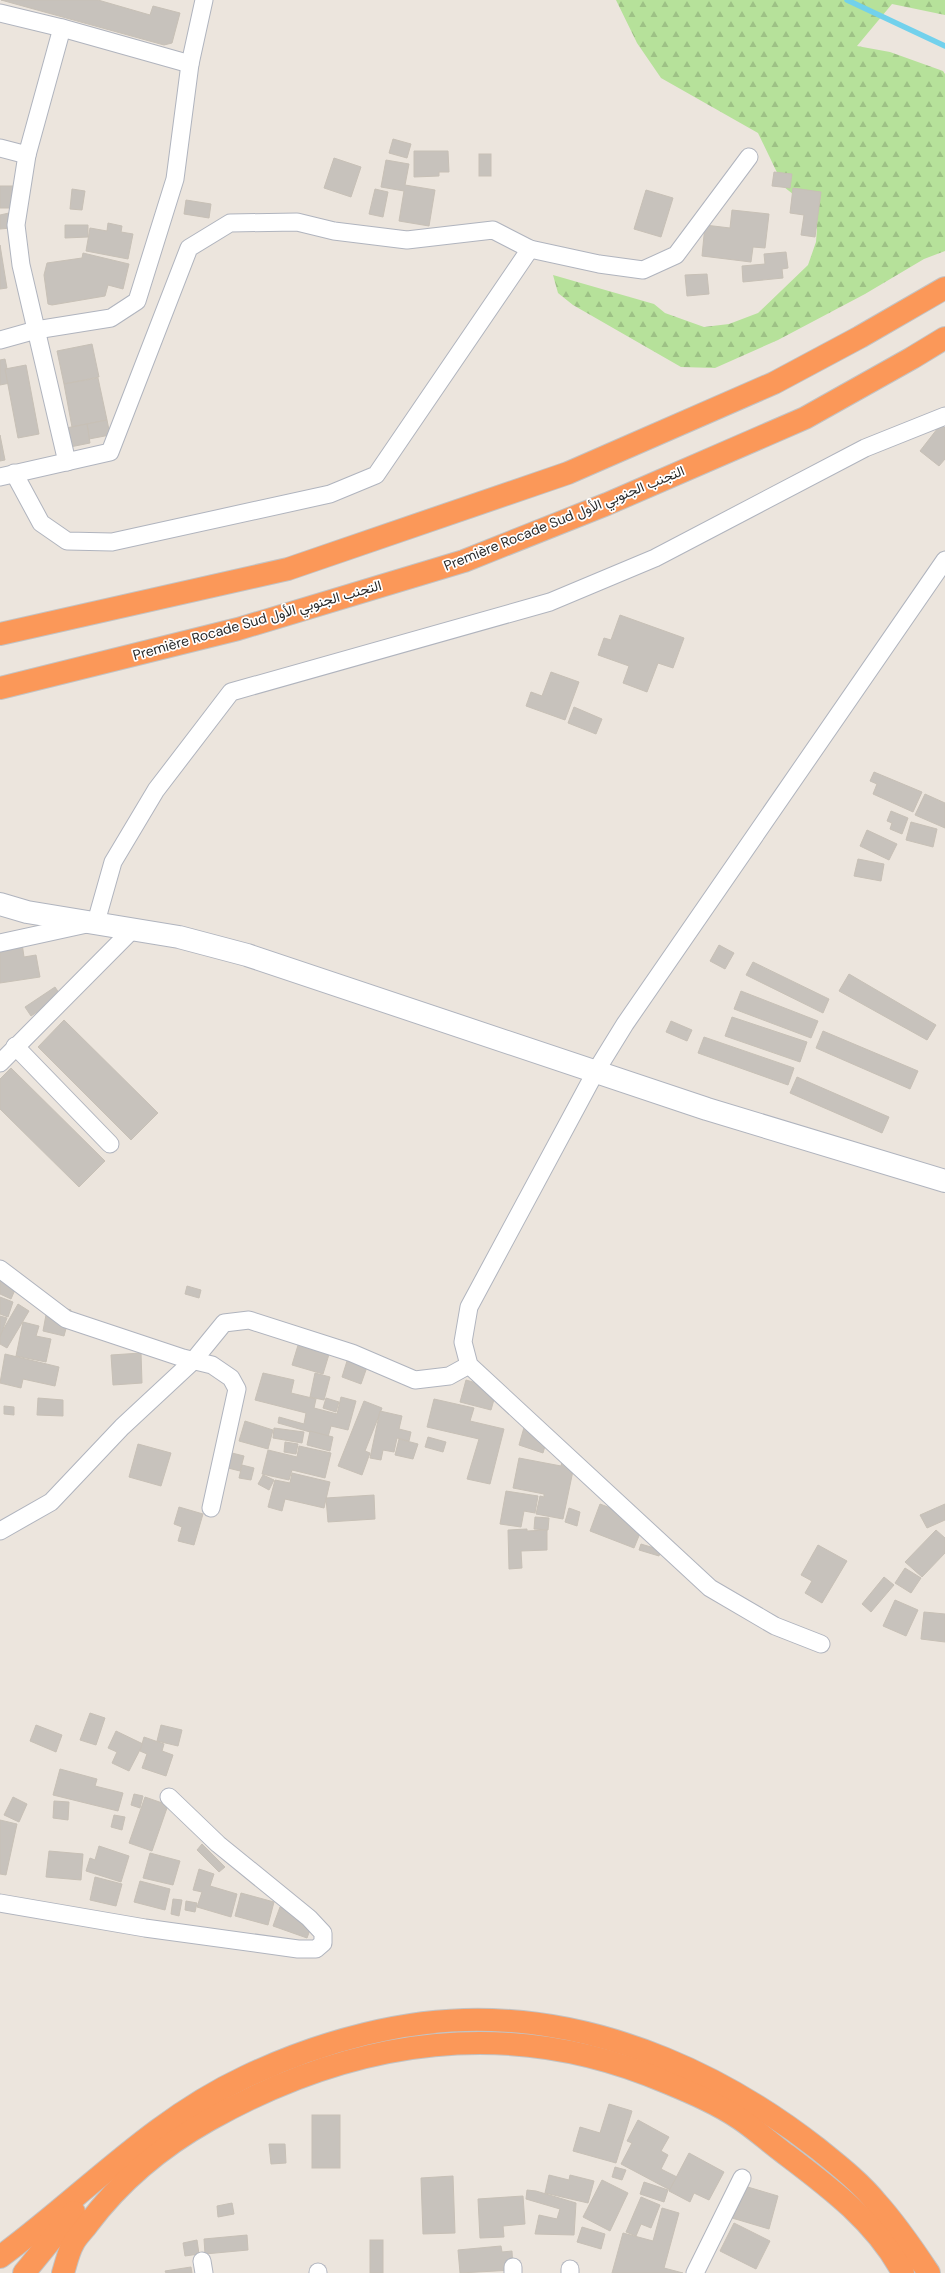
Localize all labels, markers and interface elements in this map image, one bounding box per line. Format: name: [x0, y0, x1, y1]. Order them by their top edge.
street label: Première Rocade Sud التجنب الجنوبي الأول: [441, 461, 688, 577]
street label: Première Rocade Sud التجنب الجنوبي الأول: [131, 576, 384, 667]

